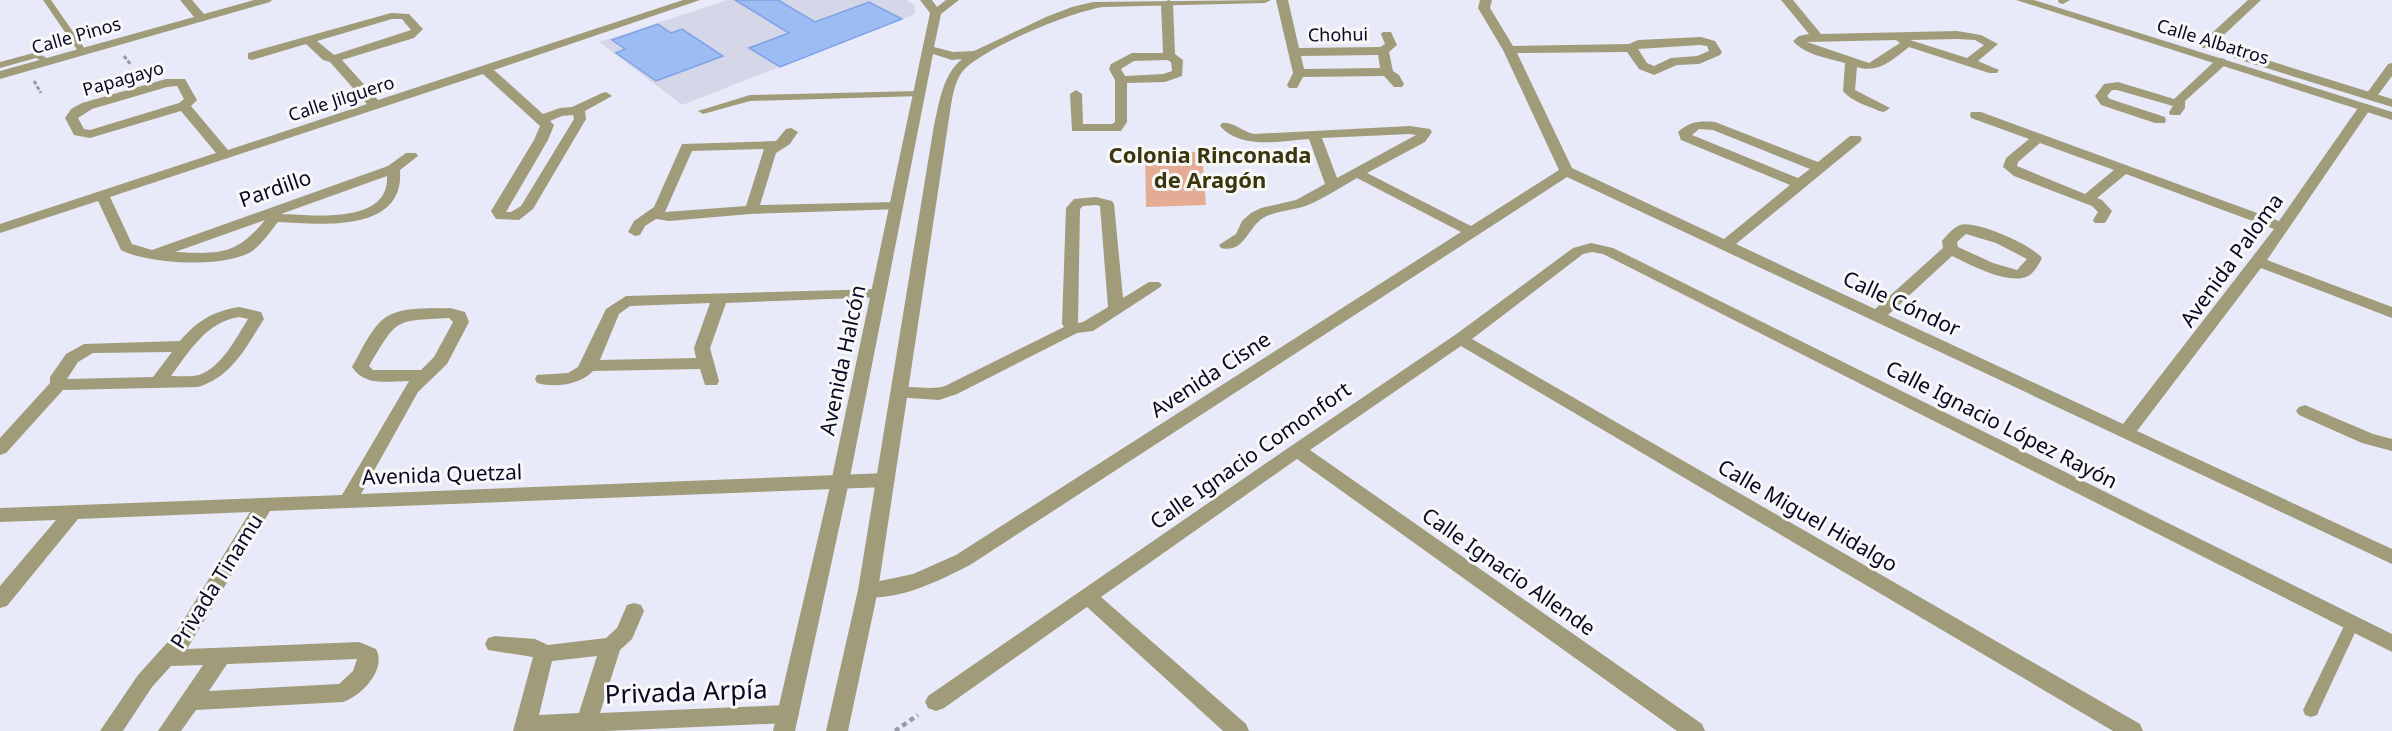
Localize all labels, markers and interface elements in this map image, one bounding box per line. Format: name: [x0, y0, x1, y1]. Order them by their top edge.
street label: Calle Pinos: [29, 11, 123, 59]
street label: Calle Albatros: [2154, 13, 2272, 69]
street label: Chohui: [1308, 21, 1368, 47]
street label: Papagayo: [80, 55, 166, 101]
street label: Calle Jilguero: [285, 70, 397, 126]
district label: Colonia Rinconada de Aragón: [1109, 139, 1311, 194]
street label: Pardillo: [235, 163, 315, 213]
street label: Avenida Paloma: [2173, 188, 2289, 332]
street label: Calle Cóndor: [1839, 264, 1966, 343]
street label: Avenida Halcón: [812, 282, 872, 438]
street label: Avenida Cisne: [1144, 325, 1276, 423]
street label: Calle Ignacio López Rayón: [1881, 353, 2123, 495]
street label: Calle Ignacio Comonfort: [1144, 375, 1356, 535]
street label: Calle Miguel Hidalgo: [1713, 452, 1903, 578]
street label: Avenida Quetzal: [361, 457, 523, 491]
street label: Calle Ignacio Allende: [1417, 501, 1601, 641]
street label: Privada Tinamu: [163, 508, 269, 654]
street label: Privada Arpía: [604, 670, 768, 712]

